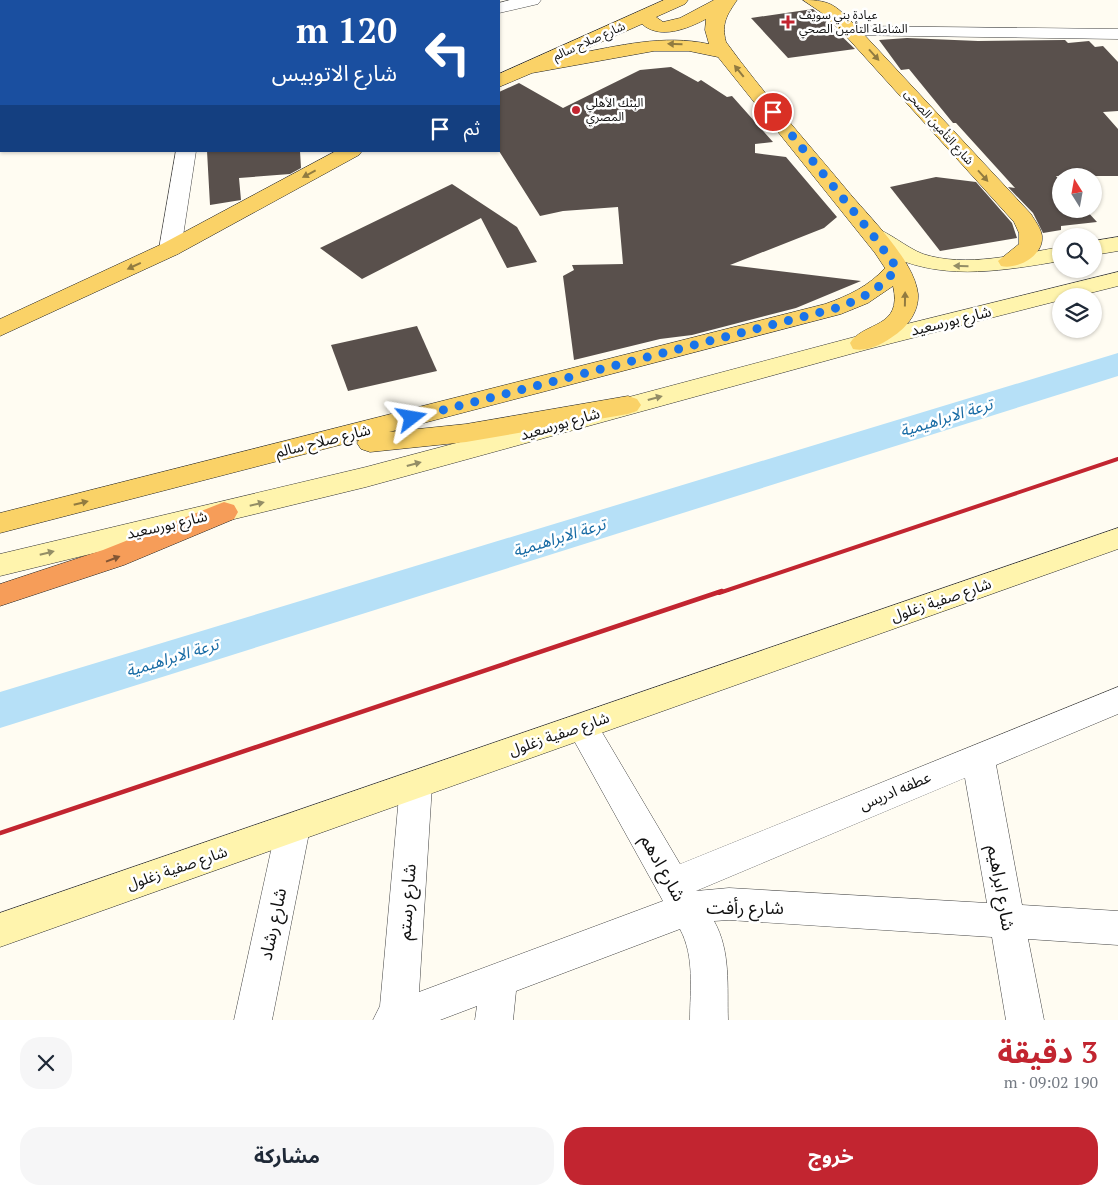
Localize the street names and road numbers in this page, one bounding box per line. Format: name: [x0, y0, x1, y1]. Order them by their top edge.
street label: شارع صلاح سالم: [550, 18, 628, 65]
street label: شارع التأمين الصحى: [900, 86, 977, 169]
street label: شارع بورسعيد: [908, 300, 994, 343]
street label: شارع بورسعيد: [517, 402, 603, 447]
street label: شارع صلاح سالم: [273, 419, 373, 464]
street label: شارع بورسعيد: [124, 505, 210, 546]
street label: شارع صفية زغلول: [888, 572, 995, 628]
street label: شارع صفية زغلول: [506, 706, 613, 762]
street label: عطفه ادريس: [856, 766, 934, 814]
street label: شارع ادهم: [633, 830, 692, 907]
street label: شارع صفية زغلول: [124, 840, 231, 896]
street label: شارع ابراهيم: [980, 843, 1021, 933]
street label: شارع رستم: [391, 863, 424, 941]
street label: شارع رشاد: [253, 885, 294, 963]
street label: شارع رأفت: [706, 895, 784, 922]

